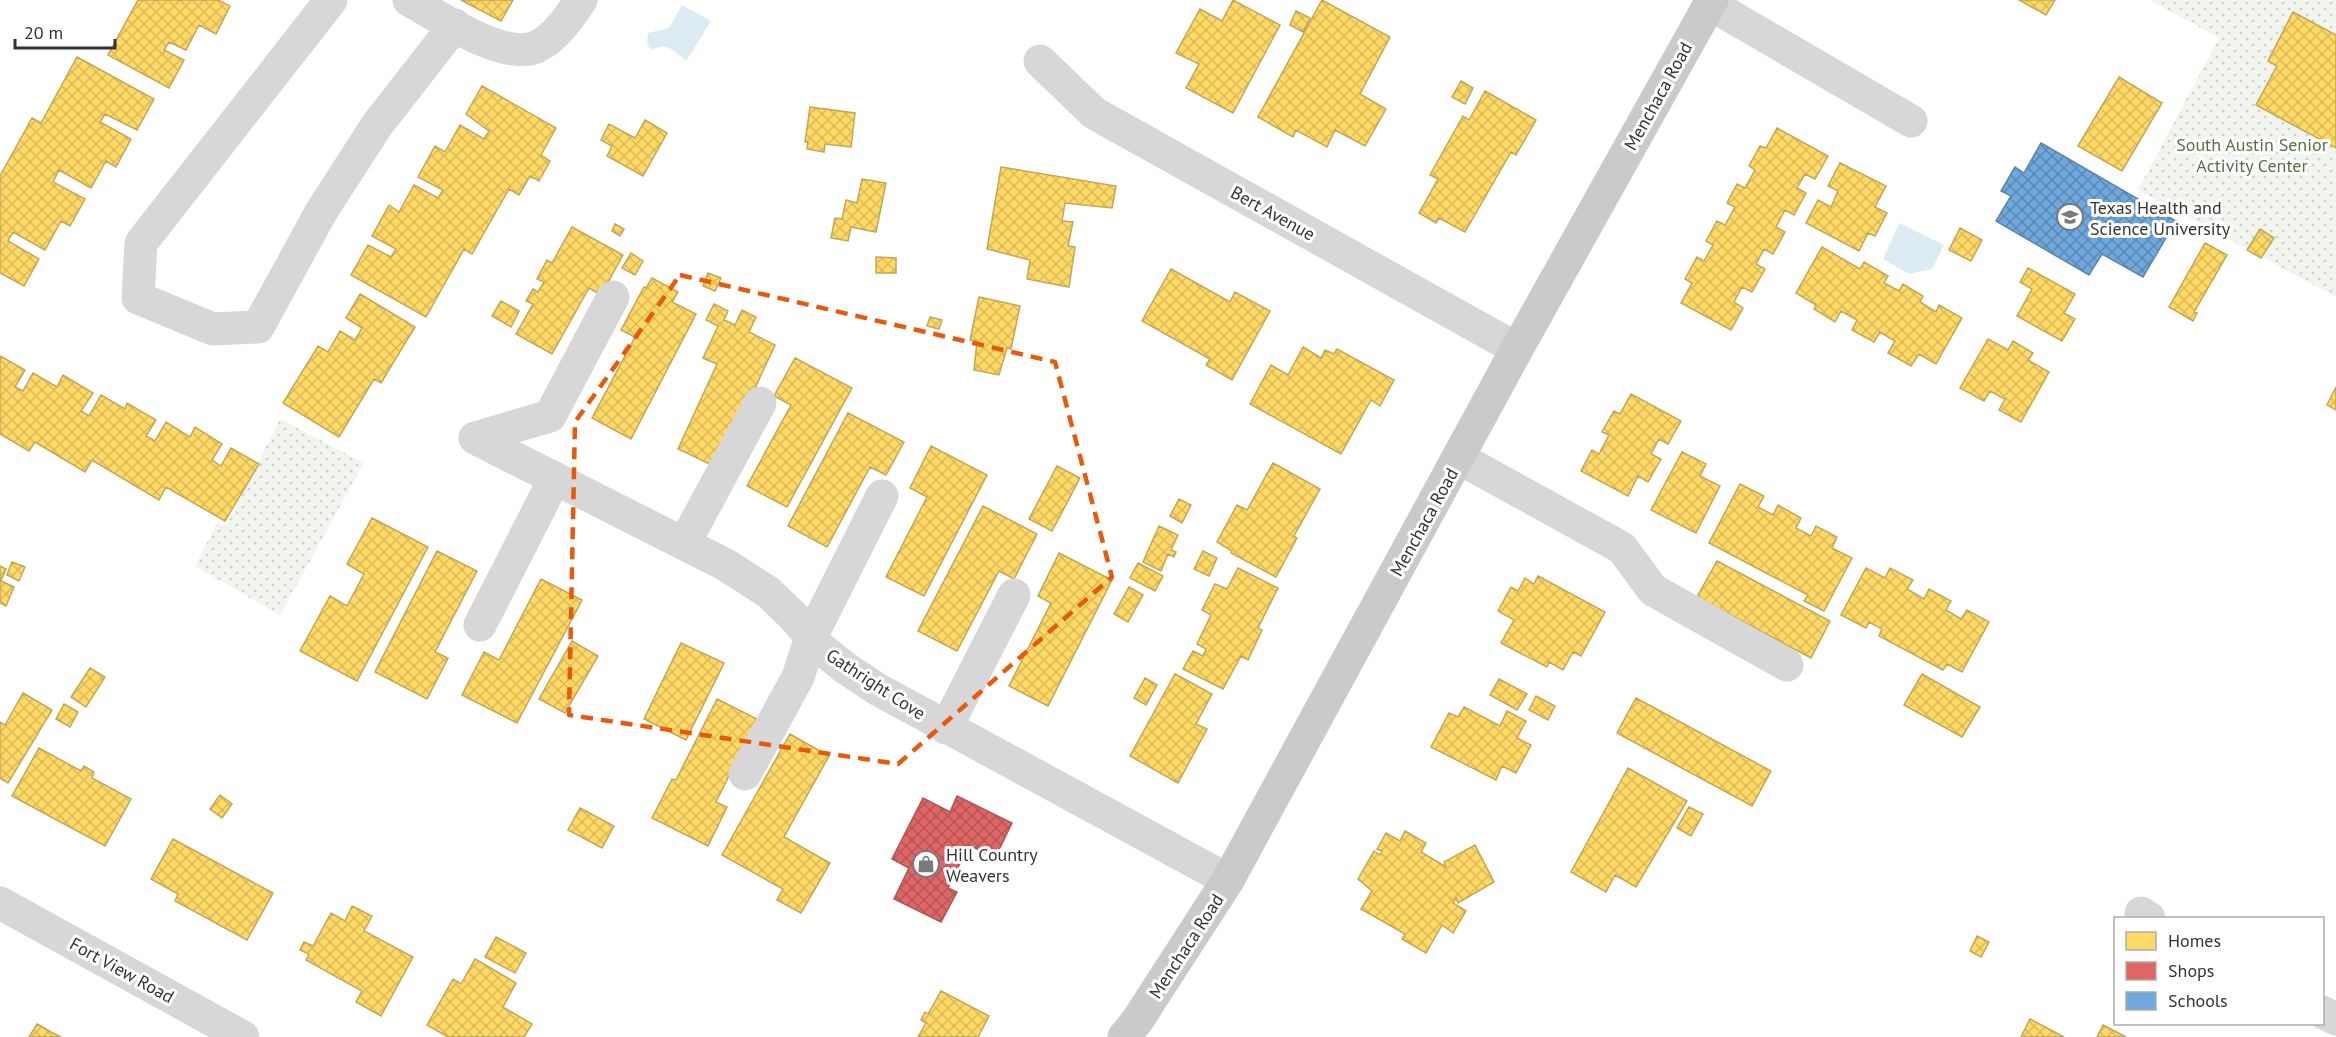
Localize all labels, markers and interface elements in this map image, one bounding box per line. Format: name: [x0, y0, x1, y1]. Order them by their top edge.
scale bar: [15, 12, 116, 50]
text: 20 m: [24, 21, 63, 44]
street label: Menchaca Road: [1619, 38, 1697, 154]
park label: South Austin Senior Activity Center: [2176, 133, 2328, 177]
street label: Bert Avenue: [1227, 180, 1319, 246]
place label: Texas Health and Science University: [2090, 196, 2231, 240]
school or university icon: Texas Health and Science University: [2055, 202, 2085, 232]
street label: Menchaca Road: [1385, 464, 1463, 580]
street label: Gathright Cove: [822, 643, 930, 725]
place label: Hill Country Weavers: [946, 843, 1038, 887]
shop icon: Hill Country Weavers: [911, 849, 941, 879]
street label: Menchaca Road: [1144, 889, 1228, 1003]
legend: [2114, 917, 2324, 1025]
text: Homes: [2168, 929, 2221, 952]
street label: Fort View Road: [66, 932, 178, 1008]
text: Shops: [2168, 959, 2214, 982]
text: Schools: [2168, 989, 2228, 1012]

